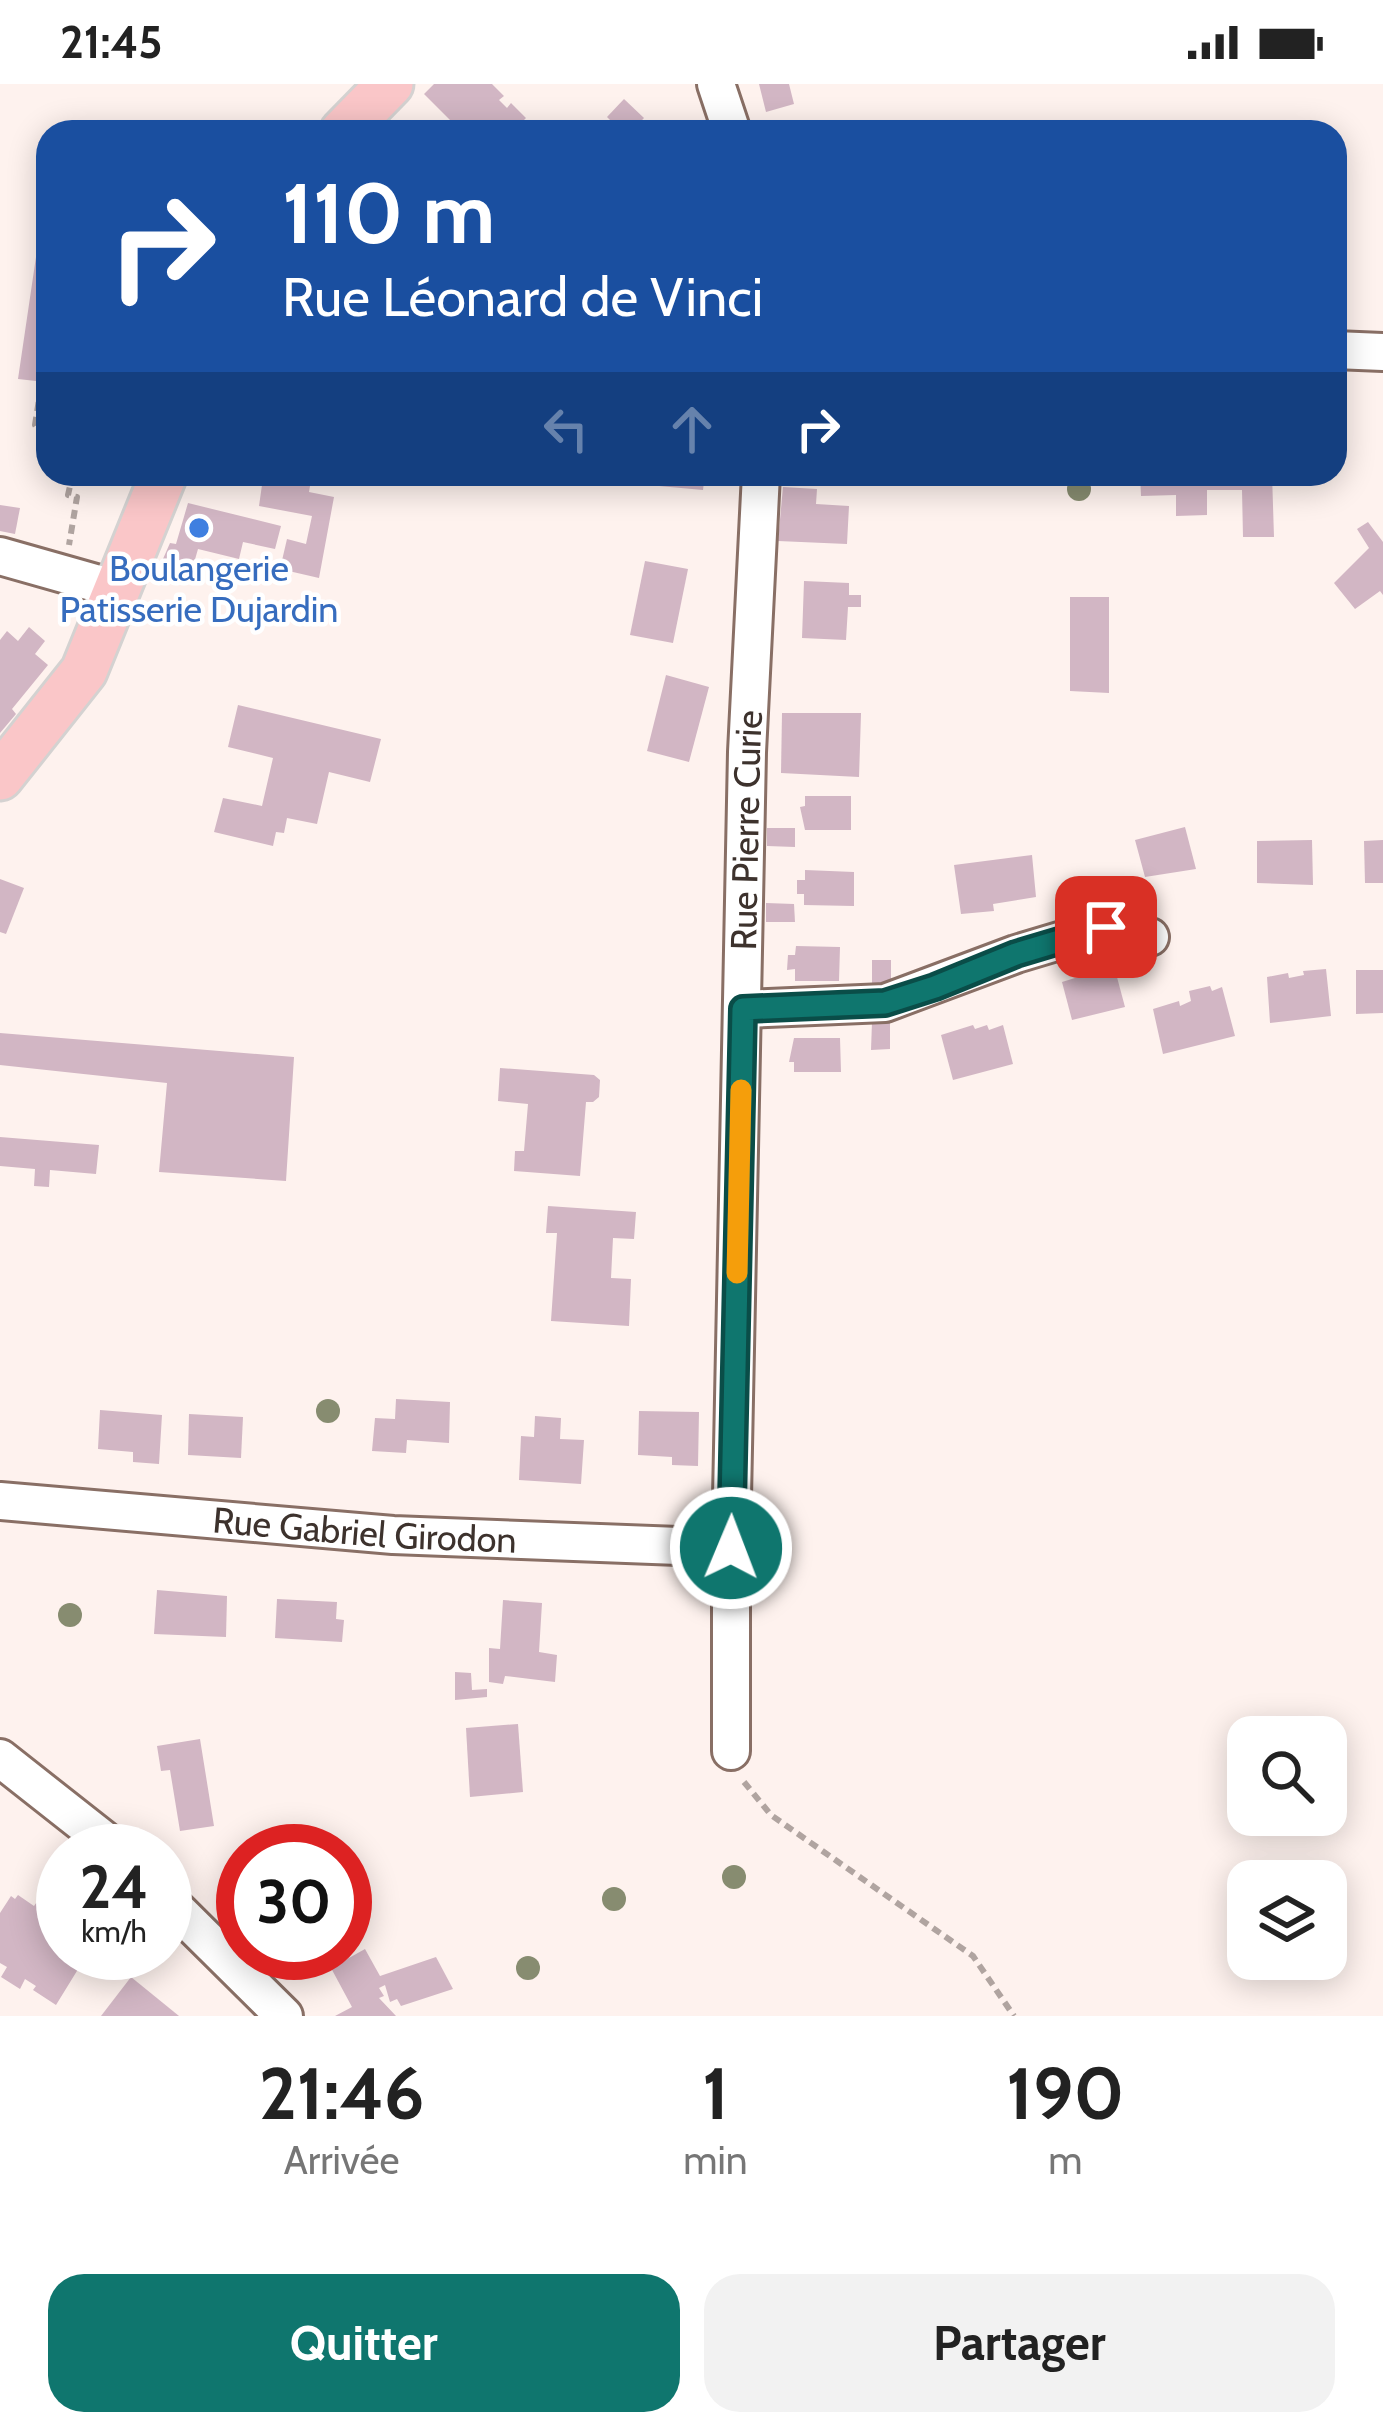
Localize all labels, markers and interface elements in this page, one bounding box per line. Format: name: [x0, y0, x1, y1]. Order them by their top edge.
text: 21:45: [60, 15, 163, 69]
text: 110 m: [282, 162, 495, 264]
icon: right: [84, 168, 240, 324]
text: Rue Léonard de Vinci: [282, 264, 763, 330]
icon: left: [533, 396, 599, 462]
icon: ahead: [659, 396, 725, 462]
icon: right: [785, 396, 851, 462]
marker: Boulangerie Patisserie Dujardin: [186, 515, 212, 541]
place label: Boulangerie Patisserie Dujardin: [60, 546, 338, 631]
street label: Rue Pierre Curie: [721, 709, 771, 951]
pin: [1055, 876, 1157, 978]
icon: arrive: [1073, 894, 1139, 960]
position arrow: [668, 1485, 794, 1611]
street label: Rue Gabriel Girodon: [211, 1498, 518, 1562]
map controls: [1227, 1716, 1347, 1980]
button: search: [1227, 1716, 1347, 1836]
speed limit sign: 30: [216, 1824, 372, 1980]
text: 24: [80, 1850, 149, 1923]
button: layers: [1227, 1860, 1347, 1980]
text: km/h: [81, 1913, 147, 1950]
text: 21:46: [259, 2050, 425, 2137]
text: 1: [702, 2050, 729, 2137]
text: 190: [1006, 2050, 1124, 2137]
text: Arrivée: [284, 2136, 400, 2184]
text: min: [683, 2136, 748, 2184]
text: m: [1048, 2136, 1082, 2184]
button: Quitter: [48, 2274, 680, 2412]
button: Partager: [704, 2274, 1335, 2412]

